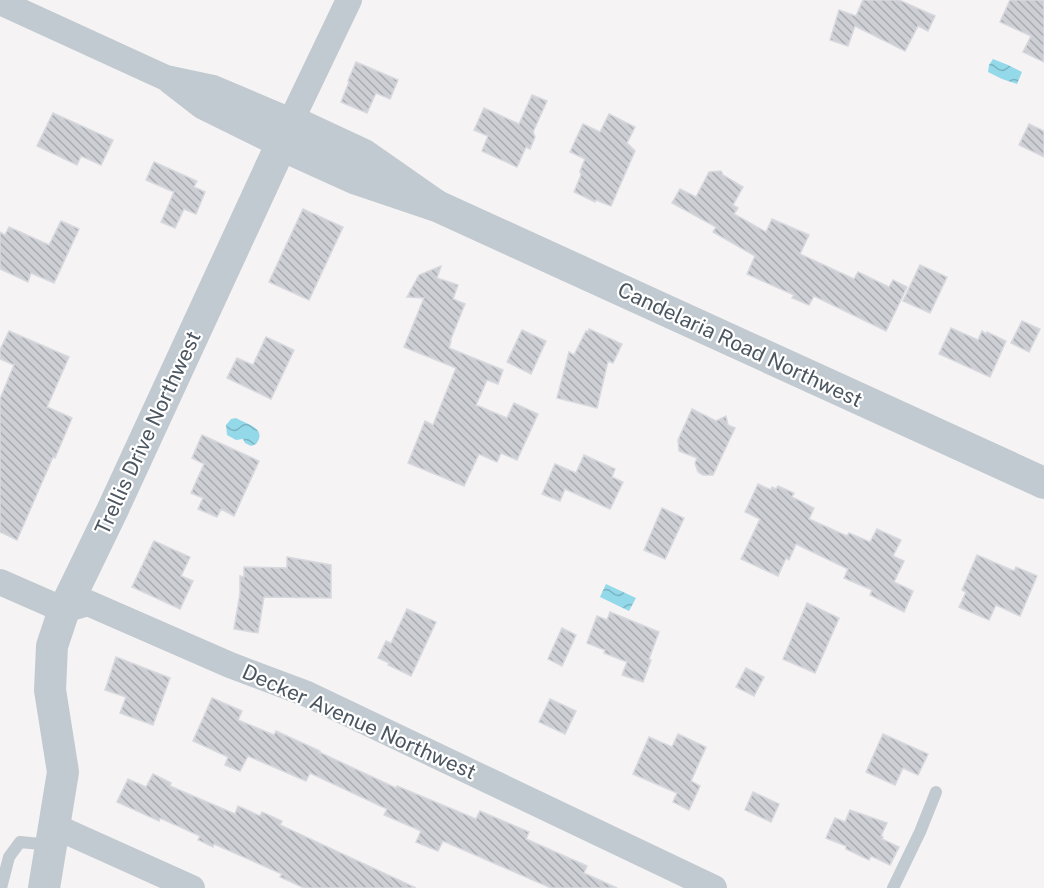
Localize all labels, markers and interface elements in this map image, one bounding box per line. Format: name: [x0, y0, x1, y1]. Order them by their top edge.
street label: Candelaria Road Northwest: [614, 277, 867, 412]
street label: Trellis Drive Northwest: [89, 327, 206, 539]
street label: Decker Avenue Northwest: [238, 659, 480, 784]

